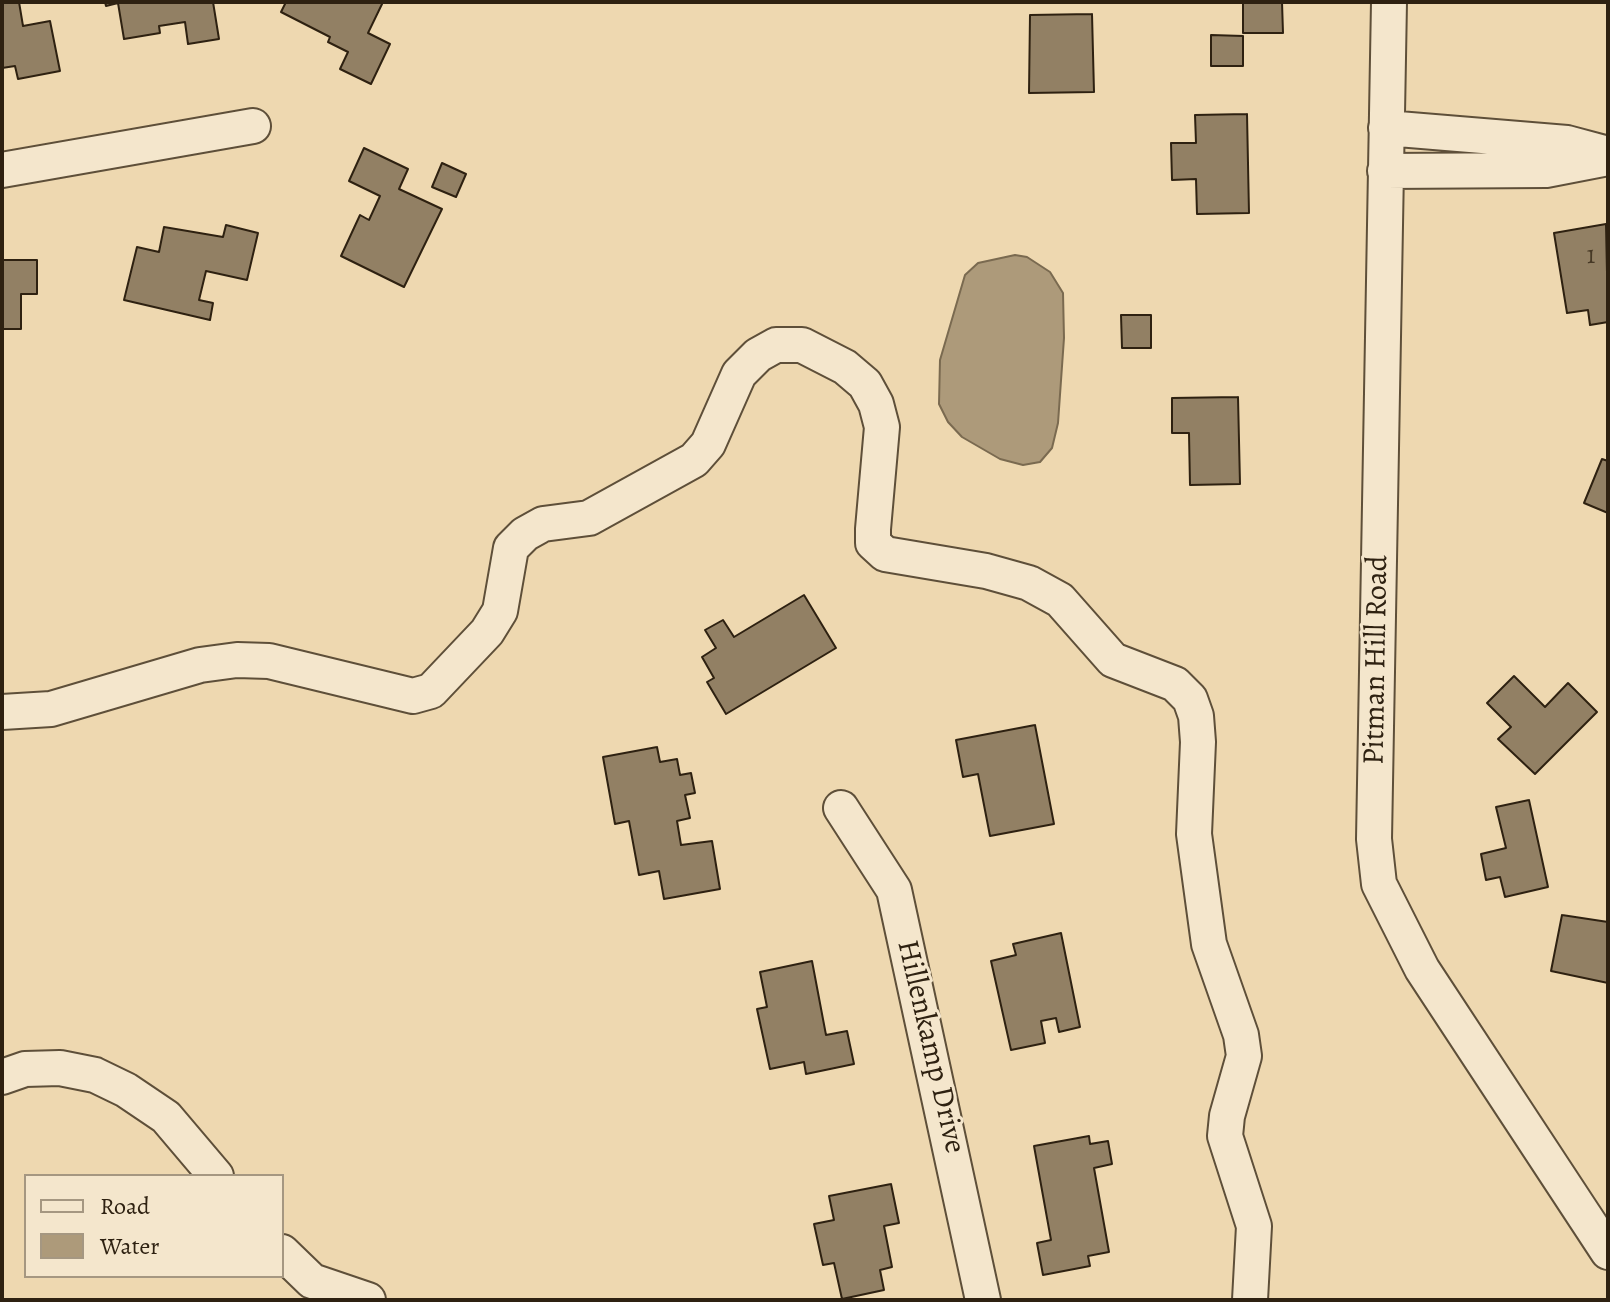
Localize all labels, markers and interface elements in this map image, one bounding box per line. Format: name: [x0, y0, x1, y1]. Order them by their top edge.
house number: 1: [1587, 241, 1595, 273]
street label: Pitman Hill Road: [1357, 555, 1397, 765]
street label: Hillenkamp Drive: [888, 937, 972, 1157]
legend: [24, 1174, 284, 1278]
text: Road: [100, 1190, 150, 1222]
text: Water: [100, 1230, 160, 1262]

